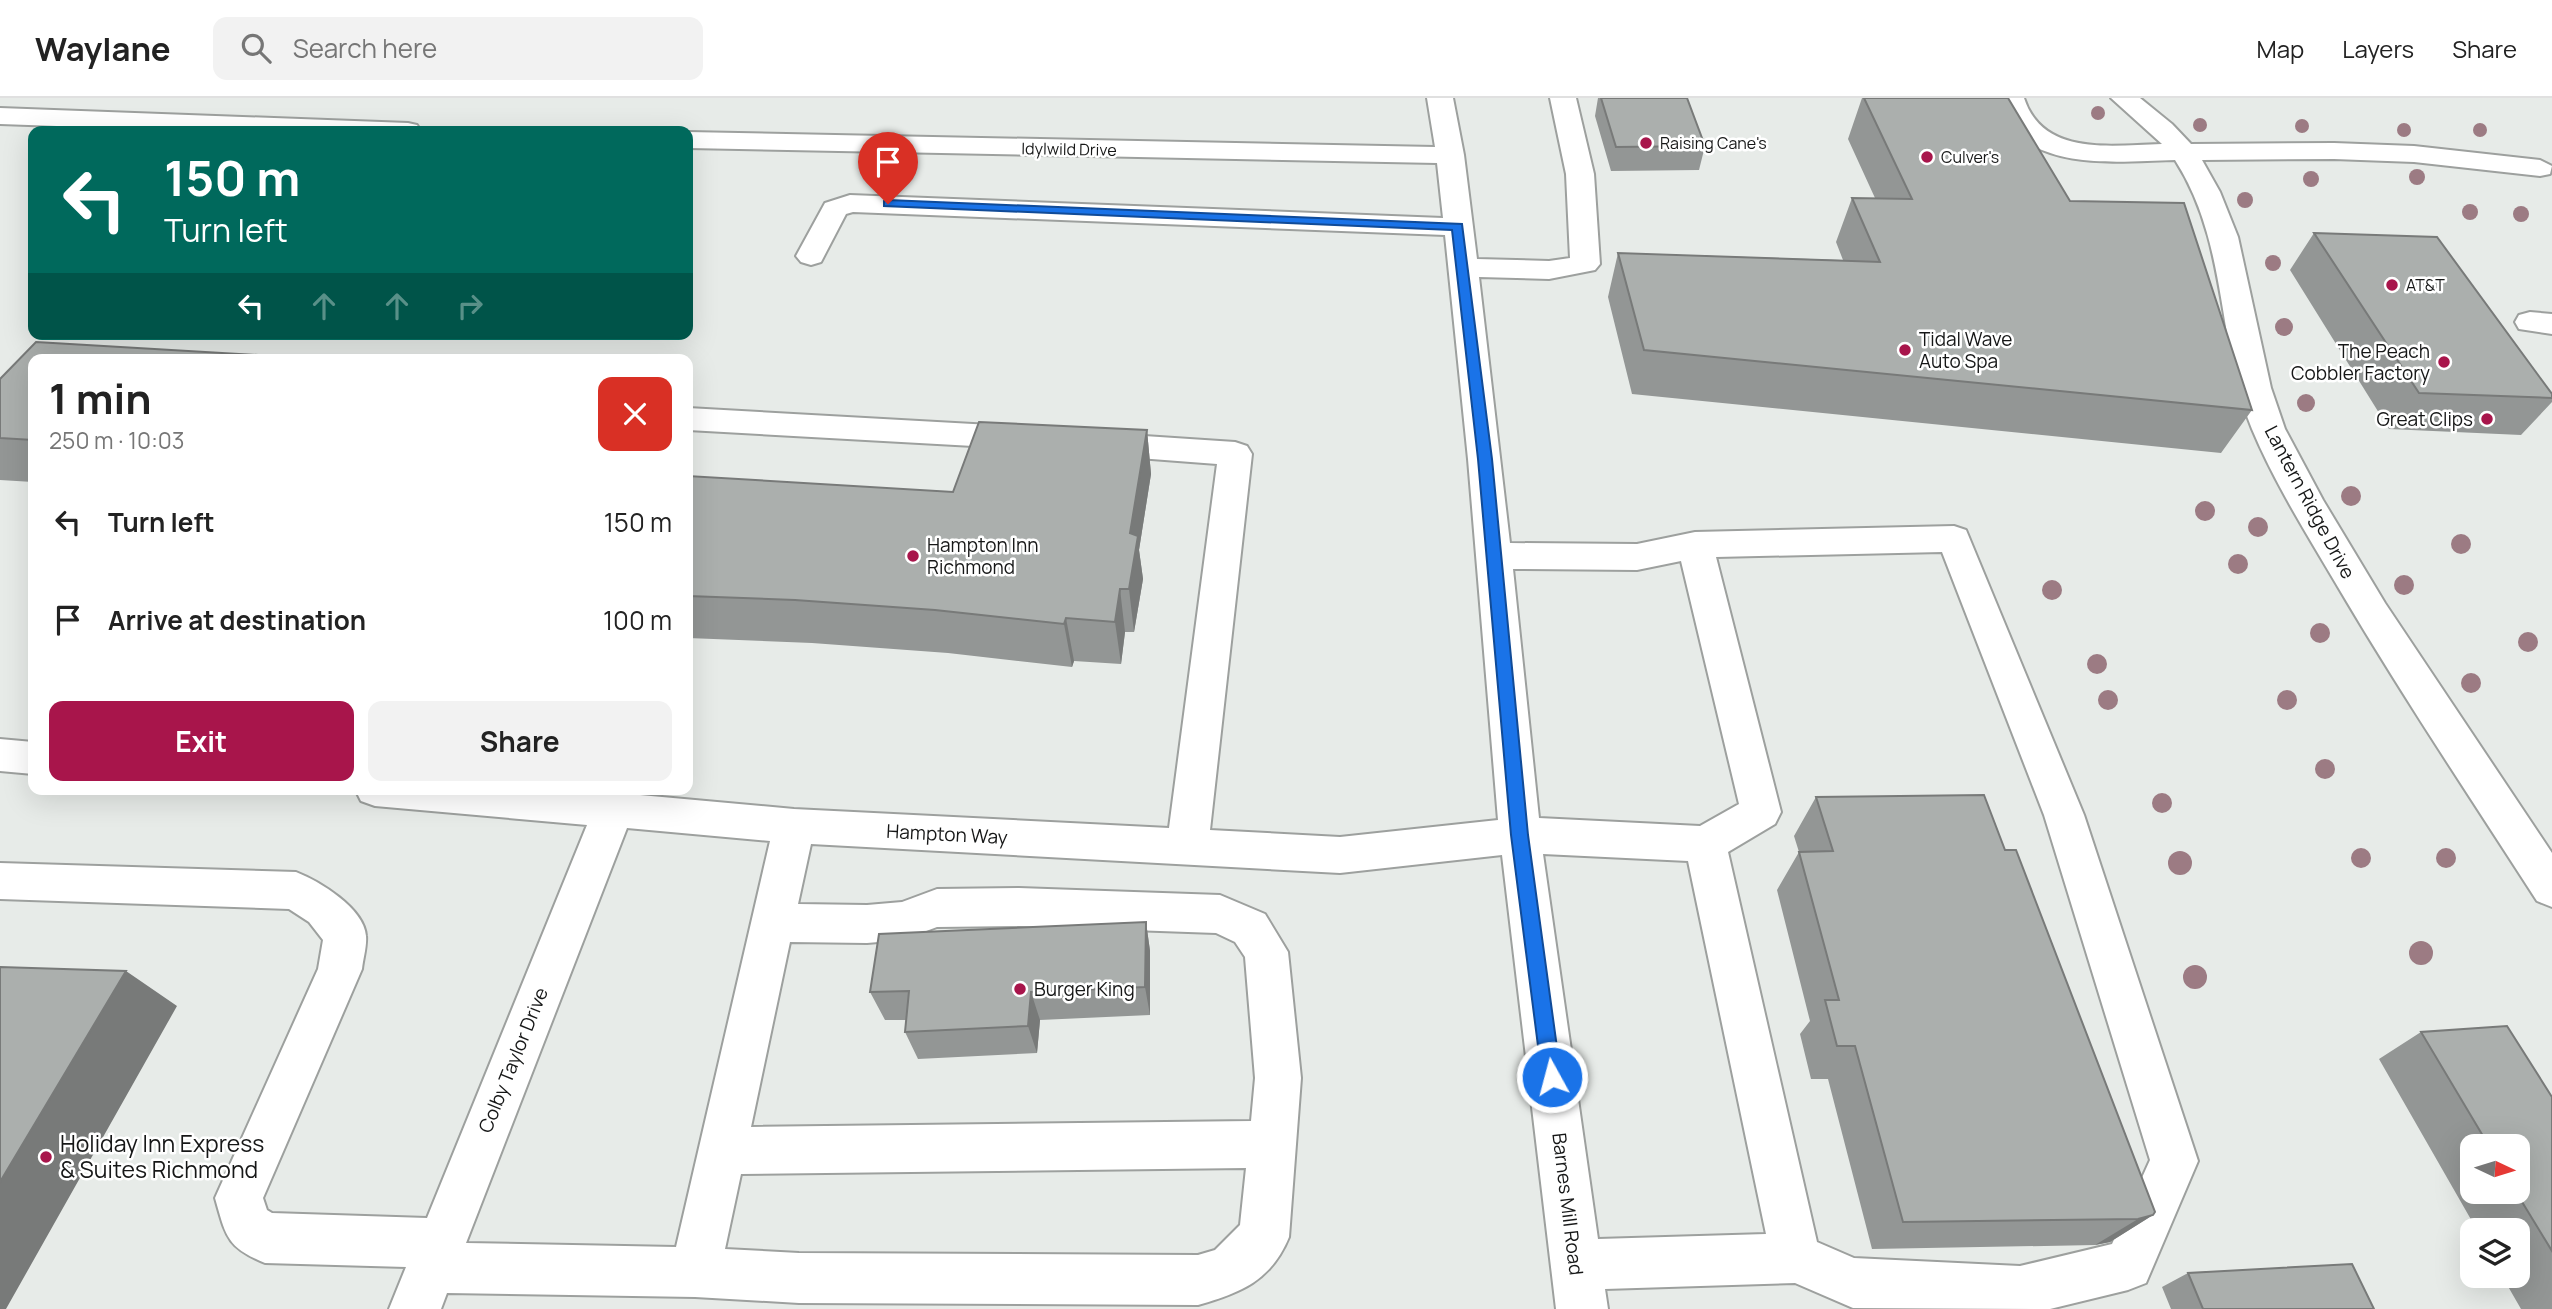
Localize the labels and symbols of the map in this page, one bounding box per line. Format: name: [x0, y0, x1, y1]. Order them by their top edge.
pin: [858, 132, 918, 204]
place label: Raising Cane's: [1660, 132, 1767, 154]
marker: Raising Cane's: [1638, 135, 1654, 151]
street label: Idylwild Drive: [1021, 137, 1117, 161]
place label: Culver's: [1941, 146, 1999, 168]
marker: Culver's: [1919, 149, 1935, 165]
place label: AT&T: [2406, 274, 2445, 296]
marker: AT&T: [2384, 277, 2400, 293]
place label: Tidal Wave Auto Spa: [1919, 326, 2012, 374]
place label: The Peach Cobbler Factory: [2291, 338, 2430, 386]
marker: Tidal Wave Auto Spa: [1897, 342, 1913, 358]
marker: The Peach Cobbler Factory: [2436, 354, 2452, 370]
place label: Great Clips: [2376, 406, 2473, 432]
marker: Great Clips: [2479, 411, 2495, 427]
street label: Lantern Ridge Drive: [2259, 421, 2361, 583]
place label: Hampton Inn Richmond: [927, 532, 1038, 580]
marker: Hampton Inn Richmond: [905, 548, 921, 564]
street label: Hampton Way: [886, 818, 1008, 850]
place label: Burger King: [1034, 976, 1135, 1002]
marker: Burger King: [1012, 981, 1028, 997]
street label: Colby Taylor Drive: [472, 983, 554, 1137]
position arrow: [1515, 1040, 1589, 1114]
place label: Holiday Inn Express & Suites Richmond: [60, 1127, 264, 1185]
street label: Barnes Mill Road: [1546, 1131, 1590, 1277]
north arrow: [2460, 1134, 2530, 1204]
marker: Holiday Inn Express & Suites Richmond: [38, 1149, 54, 1165]

